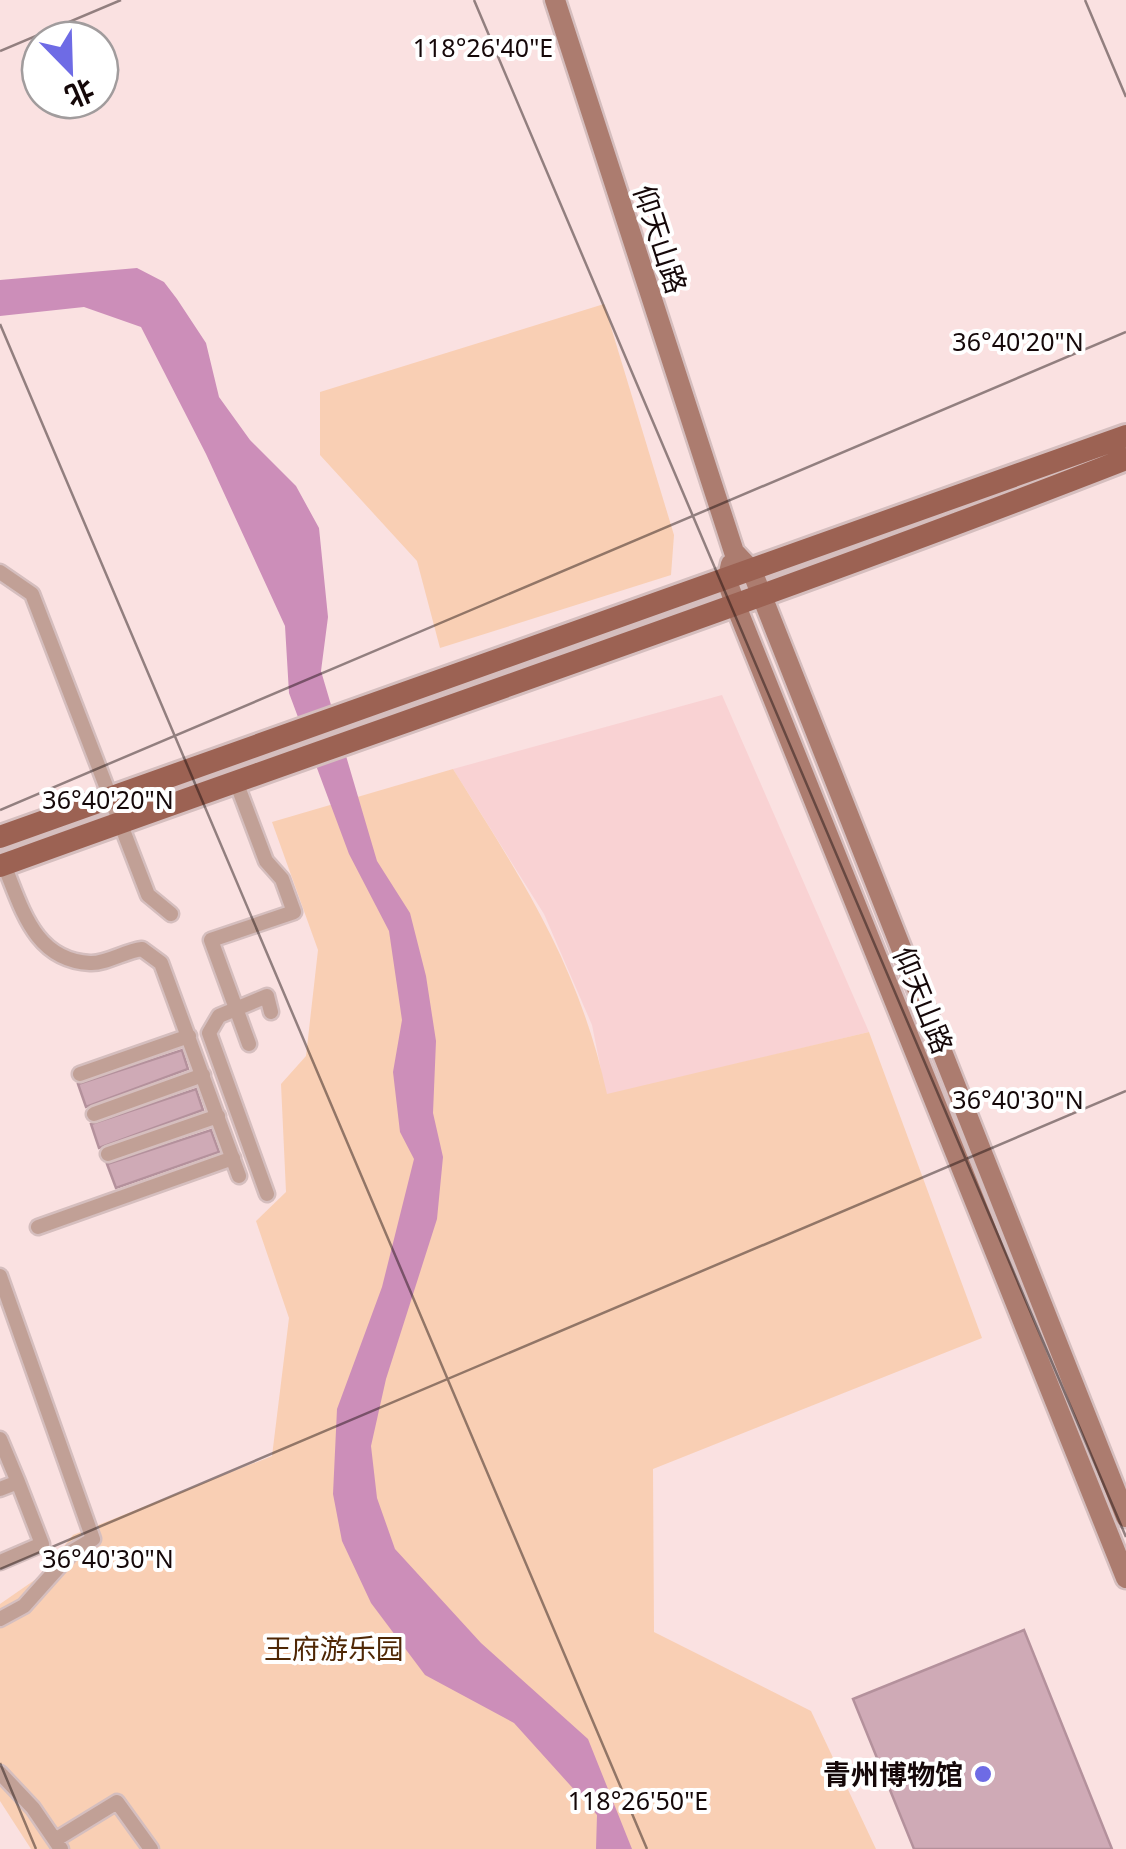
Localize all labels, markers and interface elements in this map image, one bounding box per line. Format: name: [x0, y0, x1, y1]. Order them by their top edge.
north arrow: [20, 20, 120, 120]
text: 118°26'40"E: [413, 30, 553, 64]
text: 北: [60, 71, 100, 117]
street label: 仰天山路: [626, 180, 696, 298]
text: 36°40'20"N: [952, 324, 1084, 358]
text: 36°40'20"N: [42, 782, 174, 816]
street label: 仰天山路: [885, 941, 963, 1059]
text: 36°40'30"N: [952, 1082, 1084, 1116]
text: 36°40'30"N: [42, 1541, 174, 1575]
park label: 王府游乐园: [264, 1629, 404, 1667]
place label: 青州博物馆: [823, 1755, 963, 1793]
marker: 青州博物馆: [972, 1763, 994, 1785]
text: 118°26'50"E: [568, 1783, 708, 1817]

